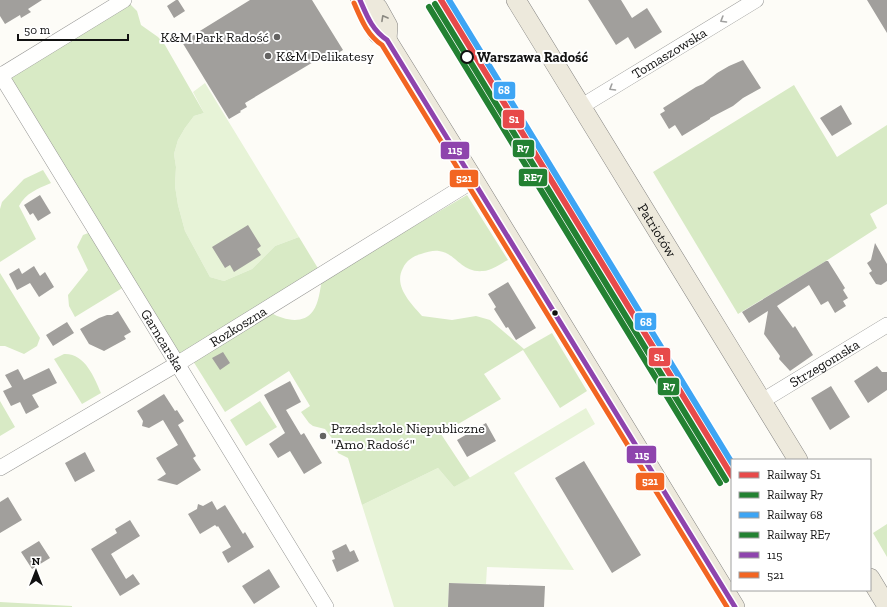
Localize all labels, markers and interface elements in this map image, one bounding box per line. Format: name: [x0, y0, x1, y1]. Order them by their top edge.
one-way arrow: [381, 15, 388, 22]
scale bar: [18, 16, 128, 42]
one-way arrow: [720, 16, 727, 23]
text: 50 m: [24, 23, 51, 37]
street label: Tomaszowska: [629, 24, 710, 83]
place label: K&M Park Radość: [160, 29, 269, 46]
marker: K&M Park Radość: [272, 32, 282, 42]
place label: K&M Delikatesy: [276, 48, 375, 65]
place label: Warszawa Radość: [477, 49, 588, 66]
marker: Warszawa Radość: [460, 50, 474, 64]
marker: K&M Delikatesy: [263, 51, 273, 61]
line badge: 68: [493, 81, 516, 100]
one-way arrow: [609, 83, 616, 91]
text: 68: [498, 84, 510, 97]
line badge: S1: [502, 109, 525, 129]
text: S1: [509, 113, 520, 126]
line badge: R7: [512, 139, 535, 158]
line badge: 115: [440, 141, 470, 160]
text: R7: [517, 142, 530, 155]
text: 115: [448, 144, 463, 157]
line badge: RE7: [518, 168, 548, 187]
line badge: 521: [449, 169, 479, 188]
text: RE7: [524, 171, 543, 184]
text: 521: [456, 172, 473, 185]
street label: Patriotów: [634, 200, 680, 261]
street label: Rozkoszna: [207, 302, 270, 351]
street label: Garncarska: [137, 306, 188, 375]
unlabelled marker: [550, 308, 560, 318]
line badge: 68: [634, 312, 657, 331]
text: 68: [640, 316, 652, 329]
street label: Strzegomska: [787, 336, 863, 391]
line badge: S1: [648, 347, 671, 367]
text: S1: [654, 351, 665, 364]
line badge: R7: [657, 377, 680, 396]
text: R7: [663, 380, 676, 393]
place label: Przedszkole Niepubliczne "Amo Radość": [331, 420, 485, 453]
marker: Przedszkole Niepubliczne "Amo Radość": [318, 431, 328, 441]
line badge: 115: [626, 445, 657, 464]
text: 115: [635, 449, 650, 462]
legend: [731, 459, 871, 591]
text: Railway S1: [767, 468, 821, 482]
line badge: 521: [635, 472, 665, 491]
text: 521: [642, 475, 659, 488]
text: Railway R7: [767, 488, 823, 502]
text: Railway 68: [767, 508, 823, 522]
text: Railway RE7: [767, 528, 830, 542]
text: 115: [767, 548, 782, 562]
north arrow: [16, 551, 56, 591]
text: N: [32, 555, 41, 568]
text: 521: [767, 568, 784, 582]

